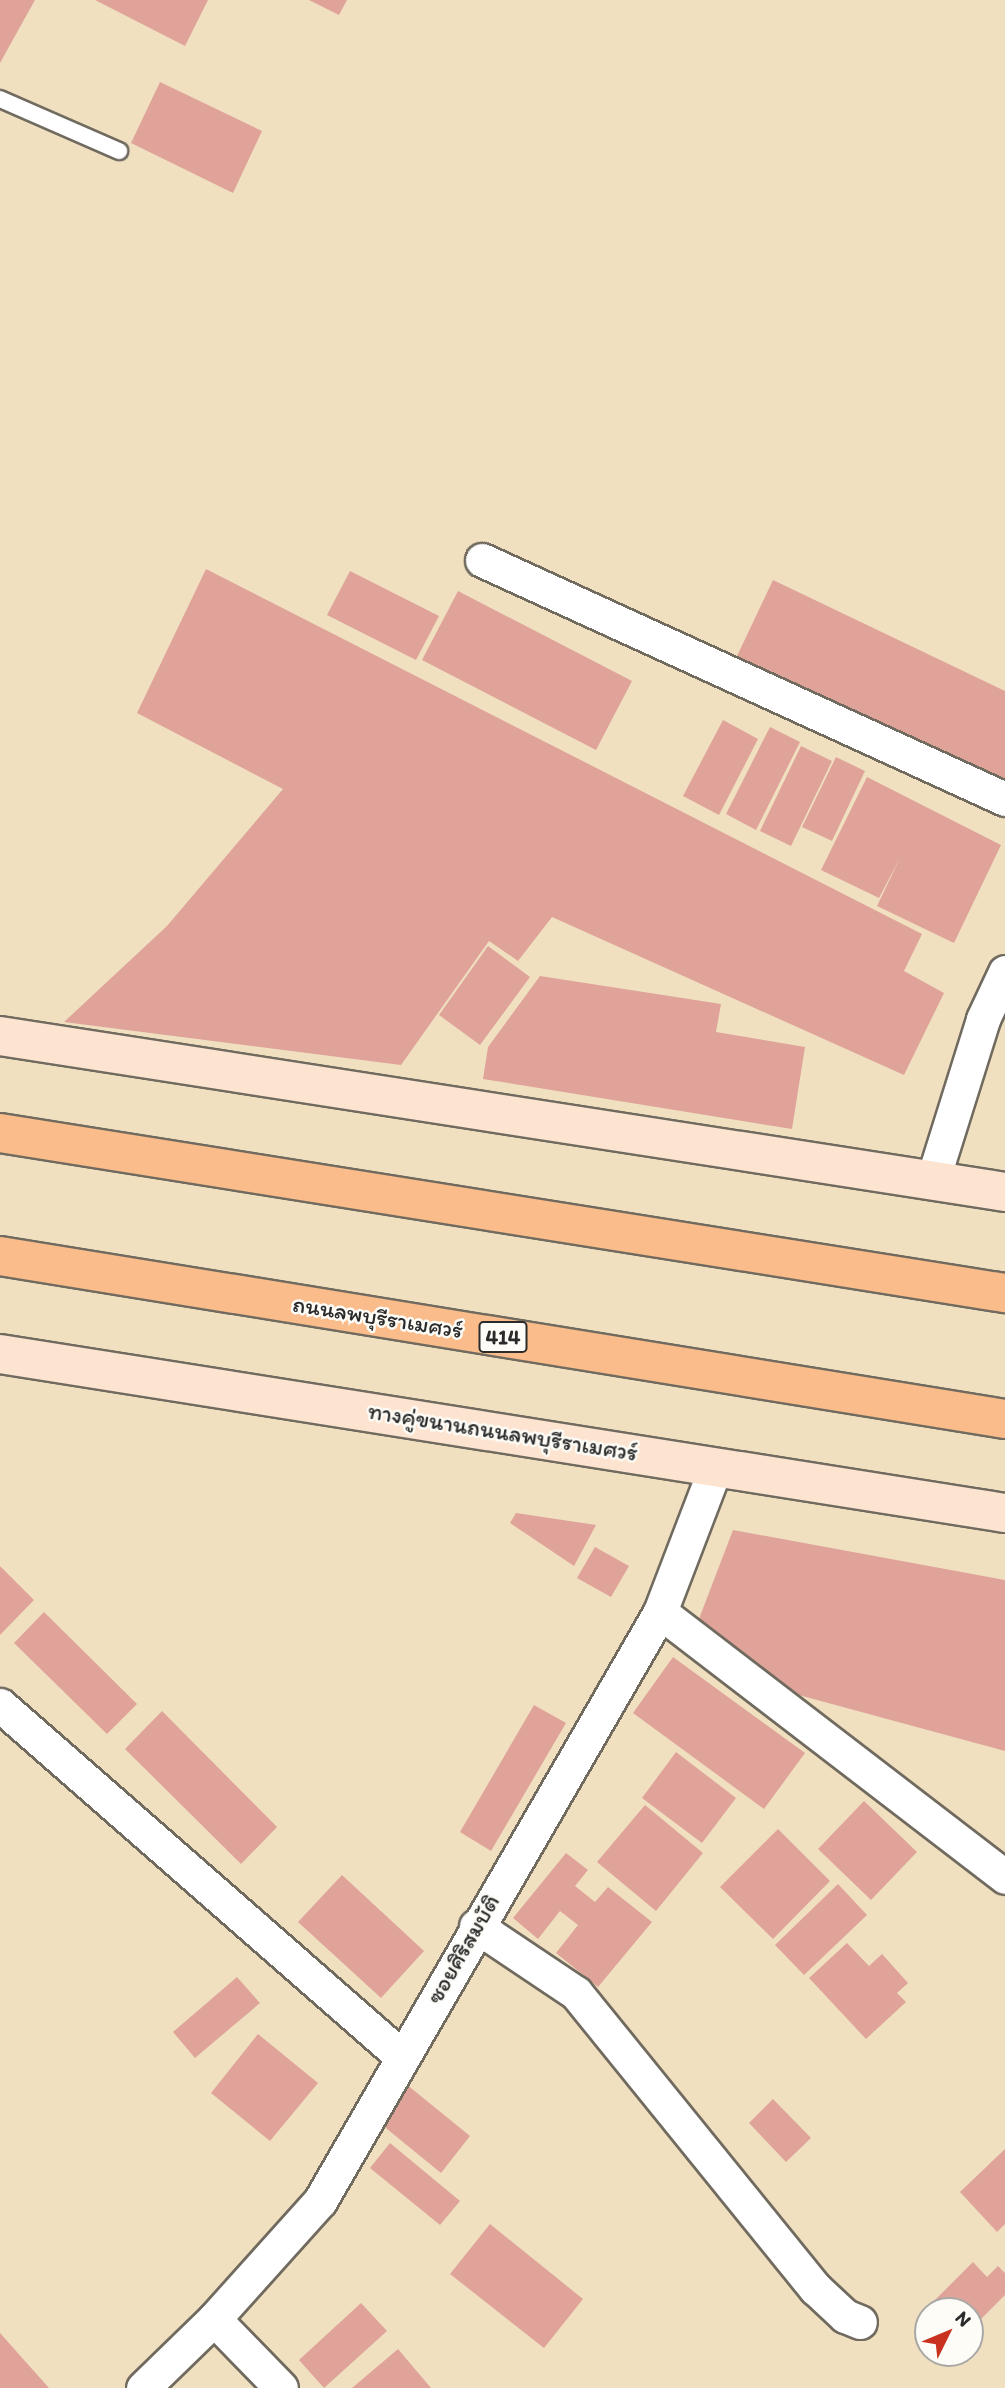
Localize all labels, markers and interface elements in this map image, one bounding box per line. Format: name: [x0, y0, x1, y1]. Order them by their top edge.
street label: ถนนลพบุรีราเมศวร์: [291, 1290, 465, 1344]
road number: 414: [478, 1320, 528, 1354]
street label: ทางคู่ขนานถนนลพบุรีราเมศวร์: [366, 1397, 640, 1467]
street label: ซอยศิริสมบัติ: [421, 1890, 505, 2008]
north arrow: [914, 2297, 984, 2367]
text: N: [950, 2306, 976, 2331]

